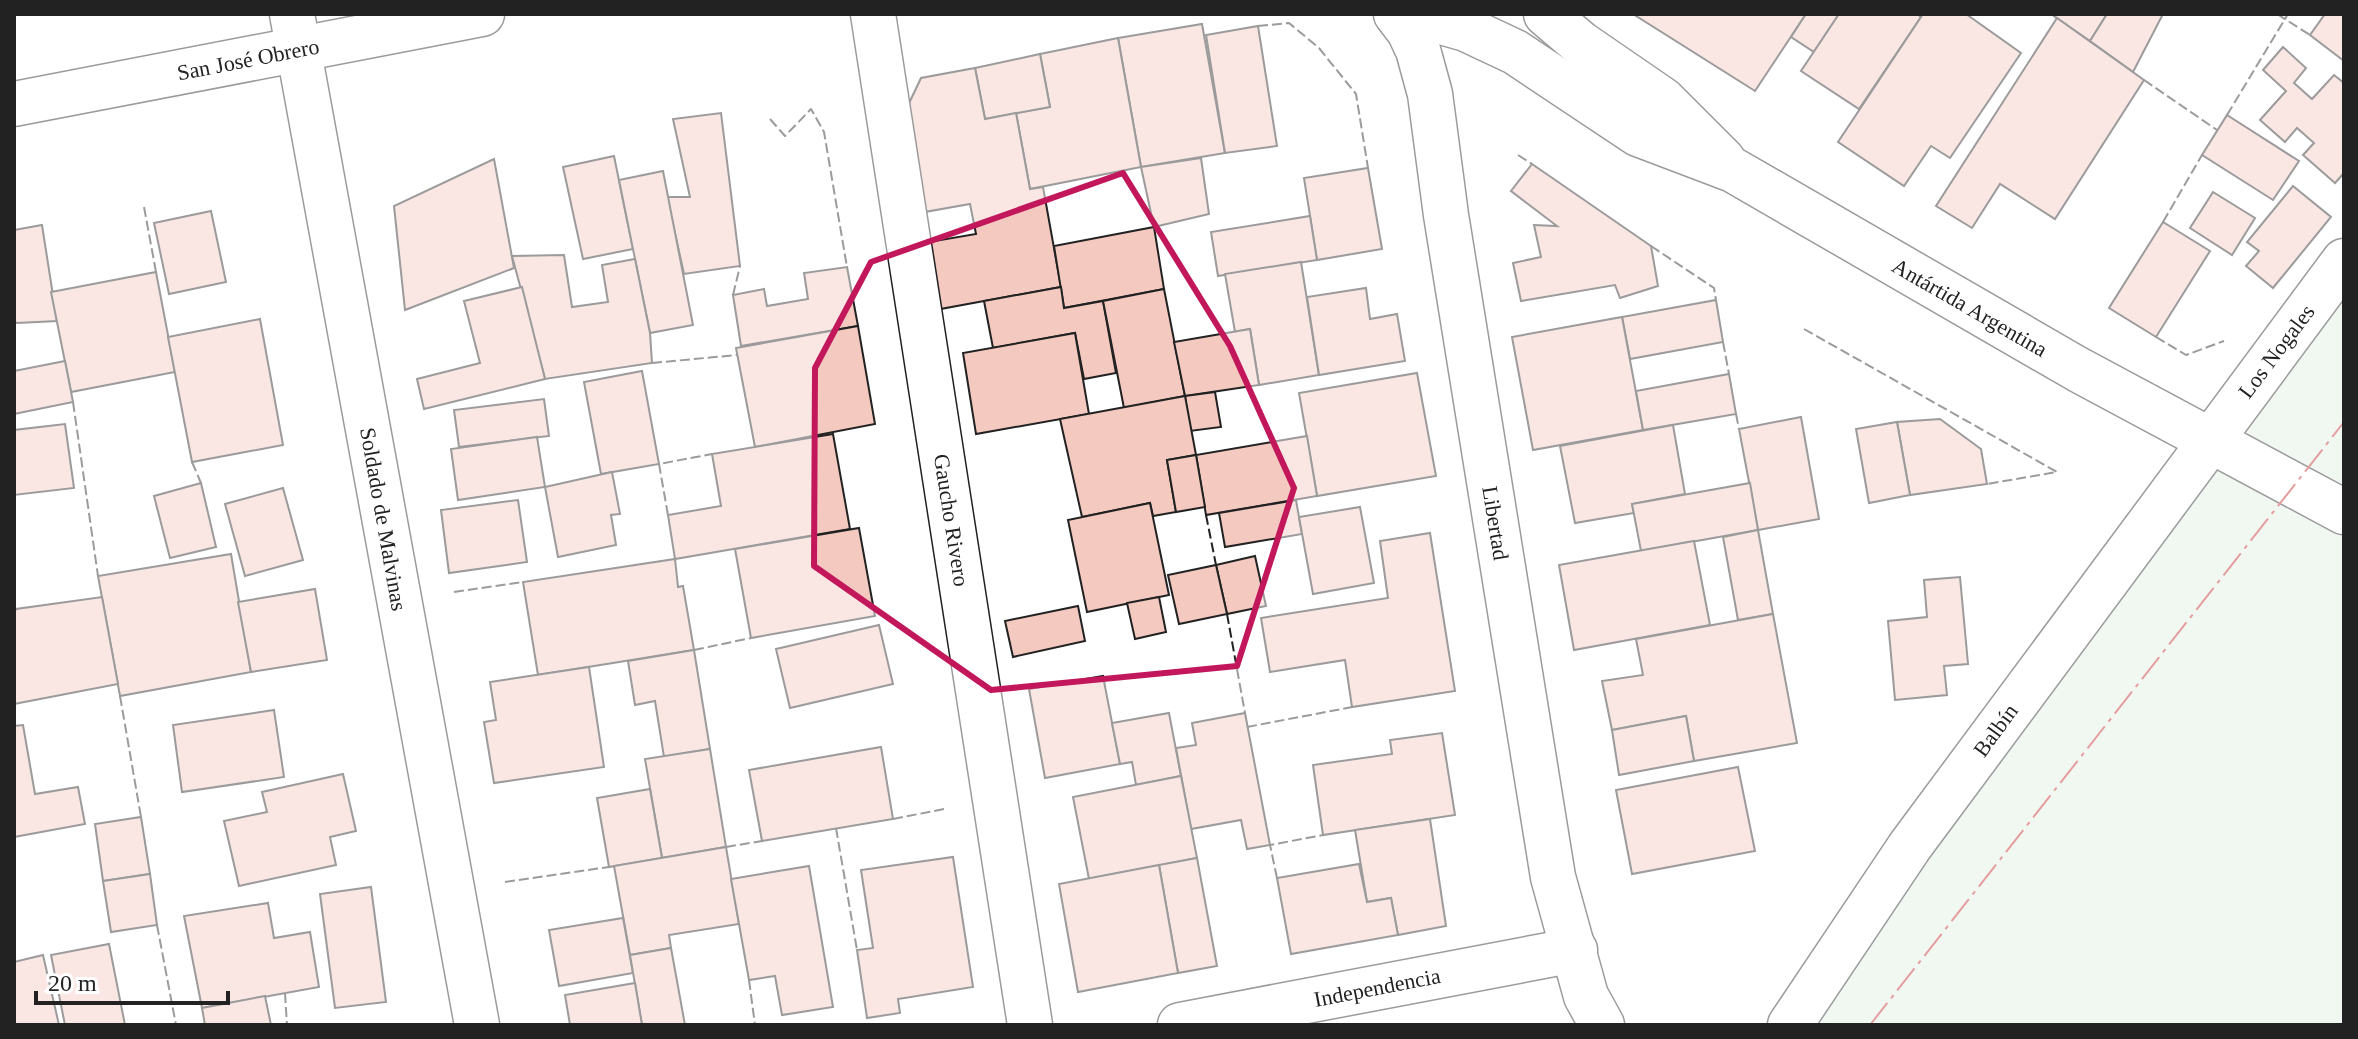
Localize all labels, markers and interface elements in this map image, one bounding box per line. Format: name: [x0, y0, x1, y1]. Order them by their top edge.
street label: San José Obrero: [175, 33, 321, 86]
street label: Antártida Argentina: [1888, 253, 2052, 362]
street label: Los Nogales: [2233, 300, 2320, 403]
street label: Soldado de Malvinas: [355, 425, 412, 613]
street label: Gaucho Rivero: [929, 452, 974, 588]
street label: Libertad: [1477, 484, 1514, 562]
street label: Balbín: [1968, 699, 2023, 761]
scale bar: [36, 955, 228, 1005]
street label: Independencia: [1312, 963, 1443, 1012]
text: 20 m: [48, 970, 97, 996]

